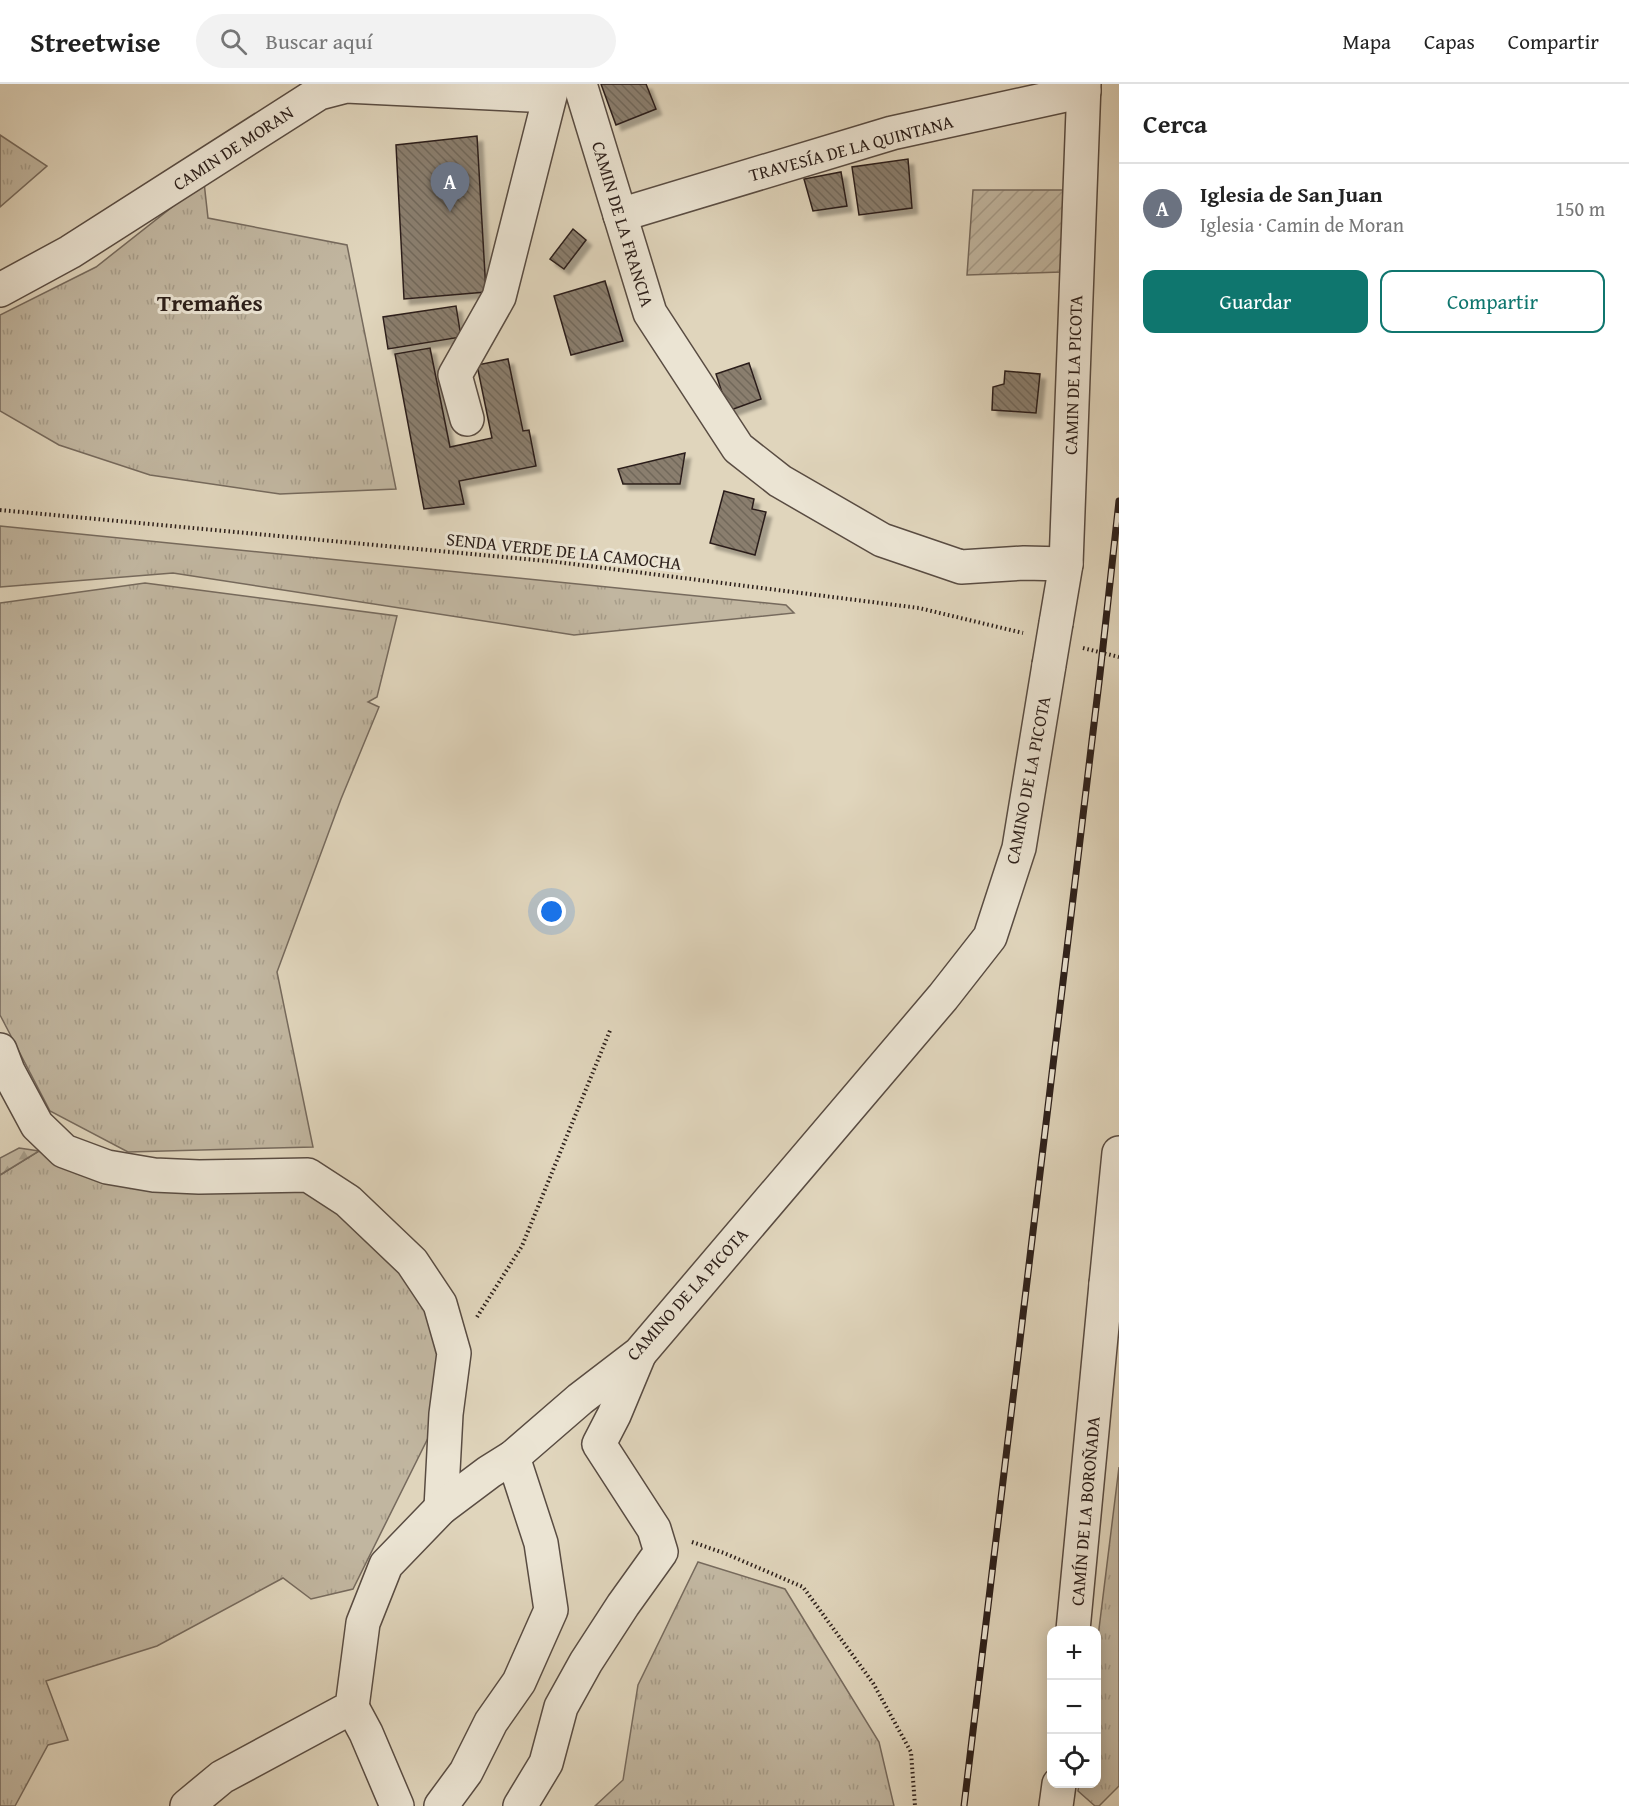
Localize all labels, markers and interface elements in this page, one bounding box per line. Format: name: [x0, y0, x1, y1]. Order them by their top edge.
search box: [196, 14, 616, 68]
text: Streetwise: [30, 21, 160, 62]
icon: search: [217, 25, 250, 58]
text: Buscar aquí: [265, 25, 373, 57]
text: Mapa: [1342, 26, 1391, 57]
text: Capas: [1424, 26, 1475, 57]
text: Compartir: [1508, 26, 1599, 57]
street label: CAMIN DE MORAN: [167, 99, 299, 197]
text: Cerca: [1143, 104, 1207, 143]
street label: TRAVESÍA DE LA QUINTANA: [746, 108, 956, 188]
street label: CAMIN DE LA FRANCIA: [585, 138, 661, 310]
pin: A: [430, 162, 470, 212]
text: Iglesia de San Juan: [1200, 178, 1382, 210]
text: A: [1156, 194, 1169, 223]
text: 150 m: [1555, 194, 1605, 223]
text: Iglesia · Camin de Moran: [1200, 210, 1404, 239]
button: Guardar: [1143, 270, 1368, 333]
button: Compartir: [1380, 270, 1605, 333]
district label: Tremañes: [157, 285, 263, 320]
street label: CAMIN DE LA PICOTA: [1057, 295, 1089, 455]
street label: SENDA VERDE DE LA CAMOCHA: [445, 525, 683, 577]
street label: CAMINO DE LA PICOTA: [998, 694, 1058, 866]
your location: [537, 897, 566, 926]
street label: CAMINO DE LA PICOTA: [620, 1221, 754, 1366]
street label: CAMÍN DE LA BOROÑADA: [1063, 1415, 1107, 1607]
map controls: [1047, 1626, 1101, 1788]
button: +: [1047, 1626, 1101, 1680]
button: −: [1047, 1680, 1101, 1734]
button: locate: [1047, 1734, 1101, 1788]

